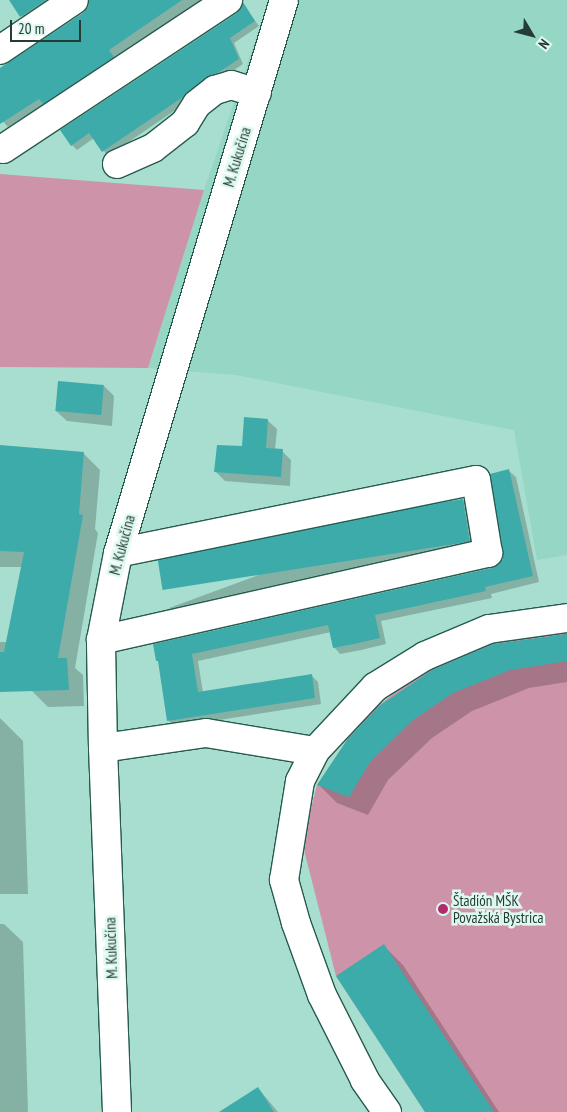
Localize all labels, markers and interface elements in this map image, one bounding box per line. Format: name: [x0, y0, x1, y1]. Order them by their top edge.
scale bar: [12, 10, 84, 42]
north arrow: [507, 10, 557, 60]
text: 20 m: [18, 19, 44, 38]
text: N: [535, 36, 553, 52]
street label: M. Kukučína: [219, 124, 255, 190]
street label: M. Kukučína: [105, 512, 139, 578]
place label: Štadión MŠK Považská Bystrica: [453, 891, 544, 926]
marker: Štadión MŠK Považská Bystrica: [437, 903, 449, 915]
street label: M. Kukučína: [101, 916, 121, 980]

